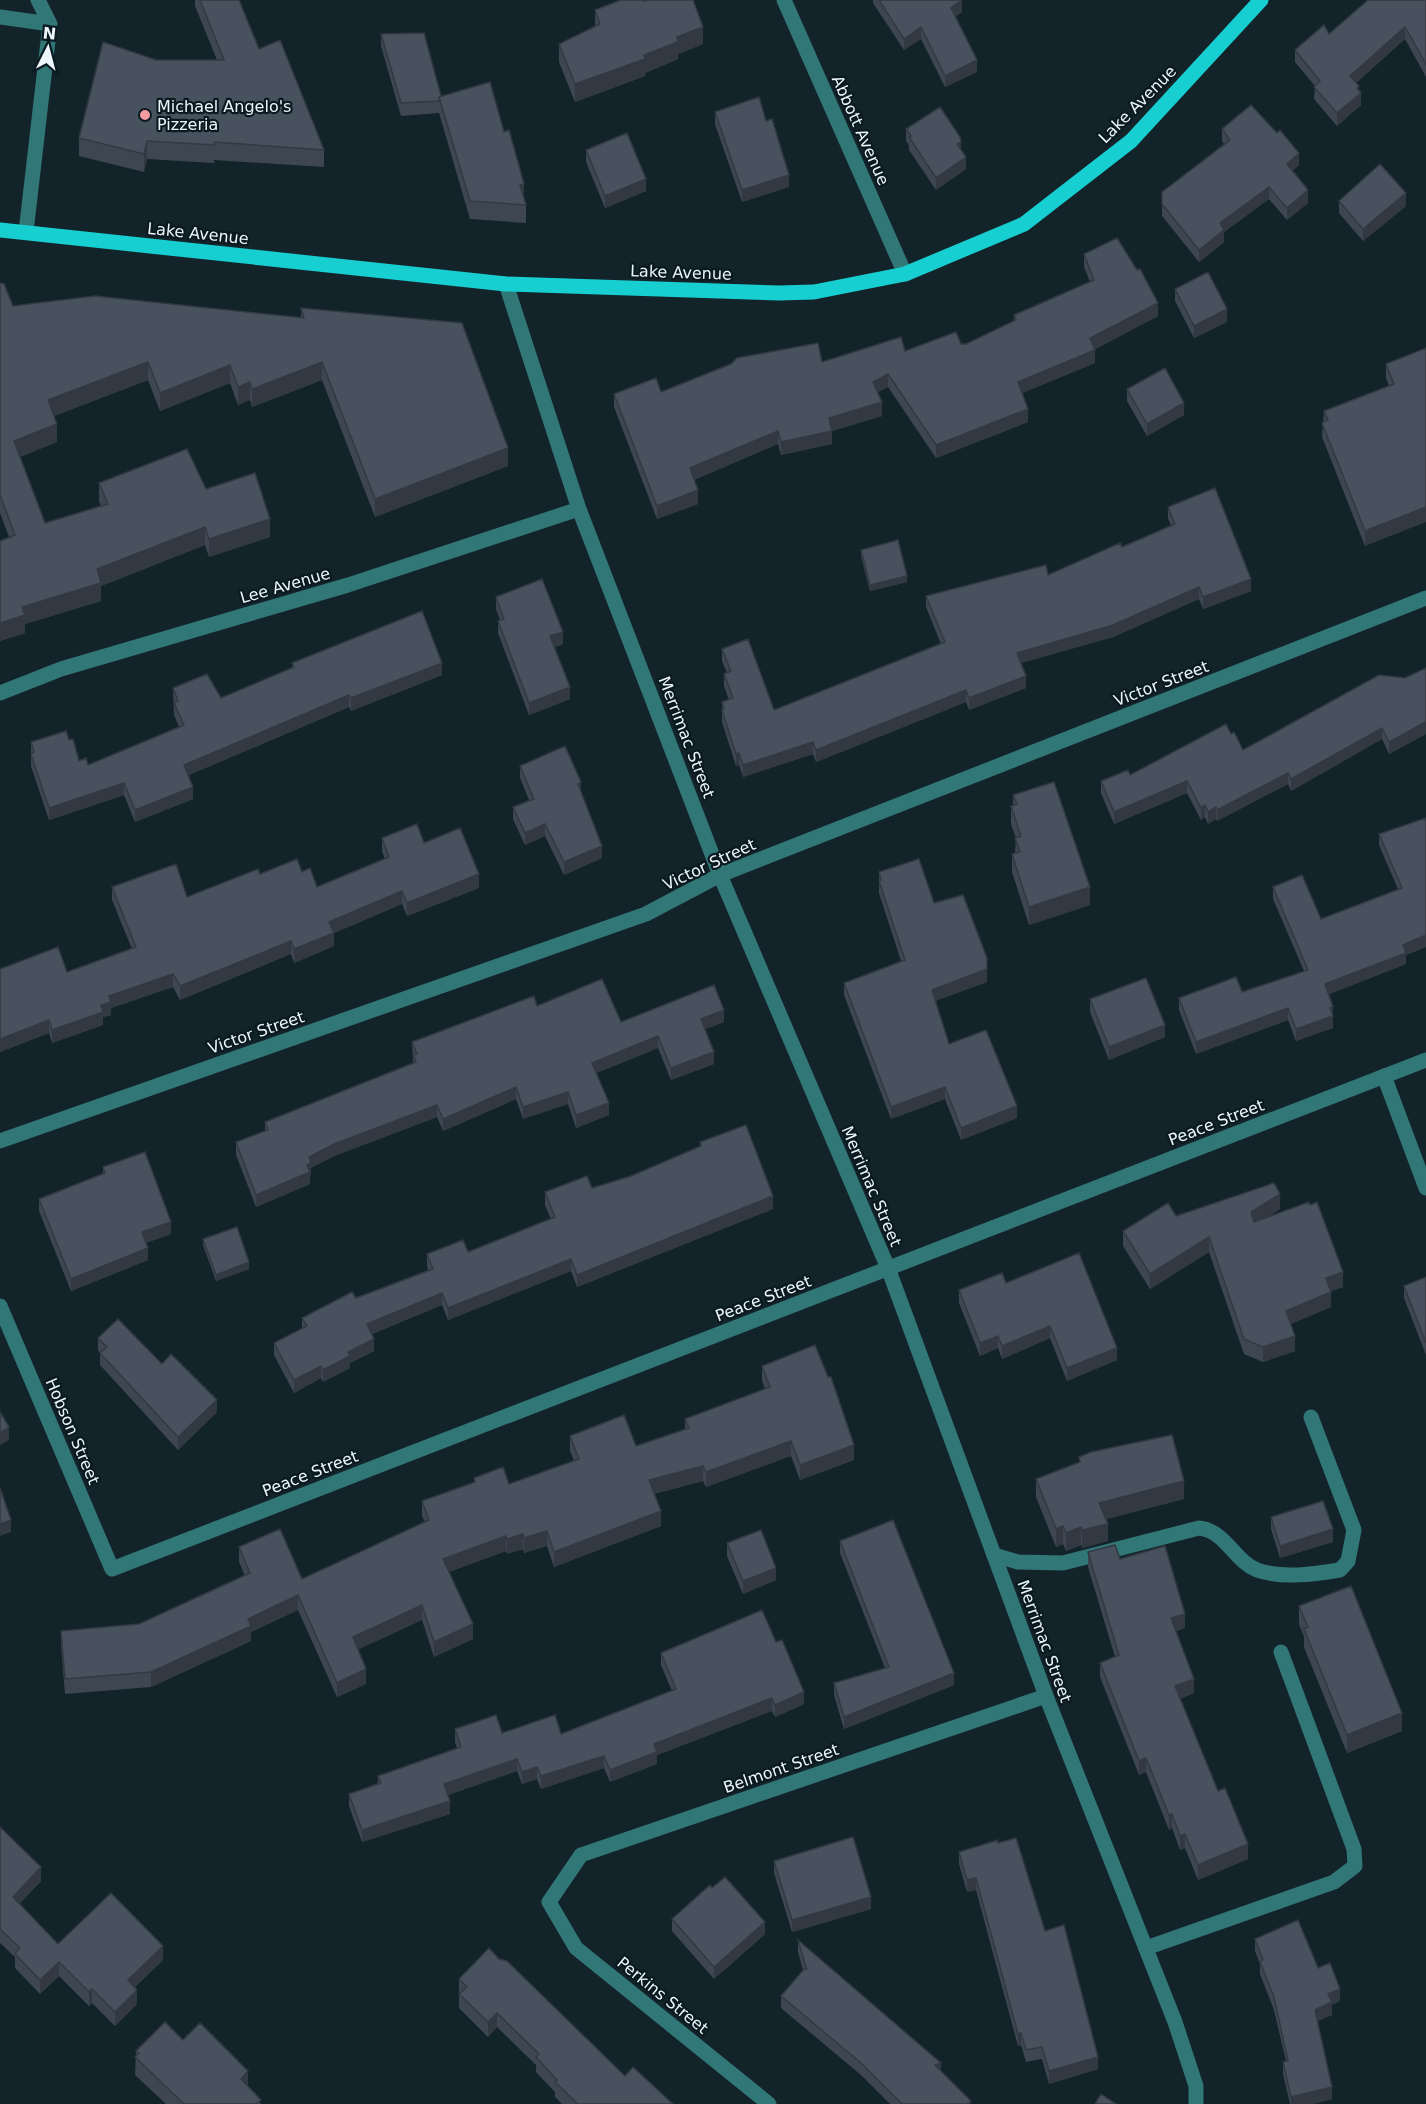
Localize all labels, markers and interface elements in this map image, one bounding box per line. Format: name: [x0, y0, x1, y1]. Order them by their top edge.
north arrow: [18, 18, 78, 78]
text: N: [42, 23, 57, 44]
street label: Lake Avenue: [1095, 62, 1180, 147]
street label: Abbott Avenue: [828, 72, 893, 188]
place label: Michael Angelo's Pizzeria: [157, 97, 291, 134]
marker: Michael Angelo's Pizzeria: [138, 108, 152, 122]
street label: Lake Avenue: [146, 219, 250, 248]
street label: Lake Avenue: [630, 261, 732, 284]
street label: Lee Avenue: [238, 564, 332, 607]
street label: Victor Street: [1111, 657, 1211, 710]
street label: Merrimac Street: [655, 674, 718, 801]
street label: Victor Street: [660, 835, 759, 894]
street label: Victor Street: [206, 1007, 307, 1058]
street label: Peace Street: [1166, 1095, 1267, 1149]
street label: Merrimac Street: [838, 1123, 905, 1249]
street label: Peace Street: [713, 1271, 814, 1325]
street label: Hobson Street: [42, 1375, 104, 1487]
street label: Peace Street: [260, 1446, 361, 1500]
street label: Merrimac Street: [1014, 1577, 1075, 1705]
street label: Belmont Street: [721, 1740, 841, 1797]
street label: Perkins Street: [613, 1953, 712, 2038]

